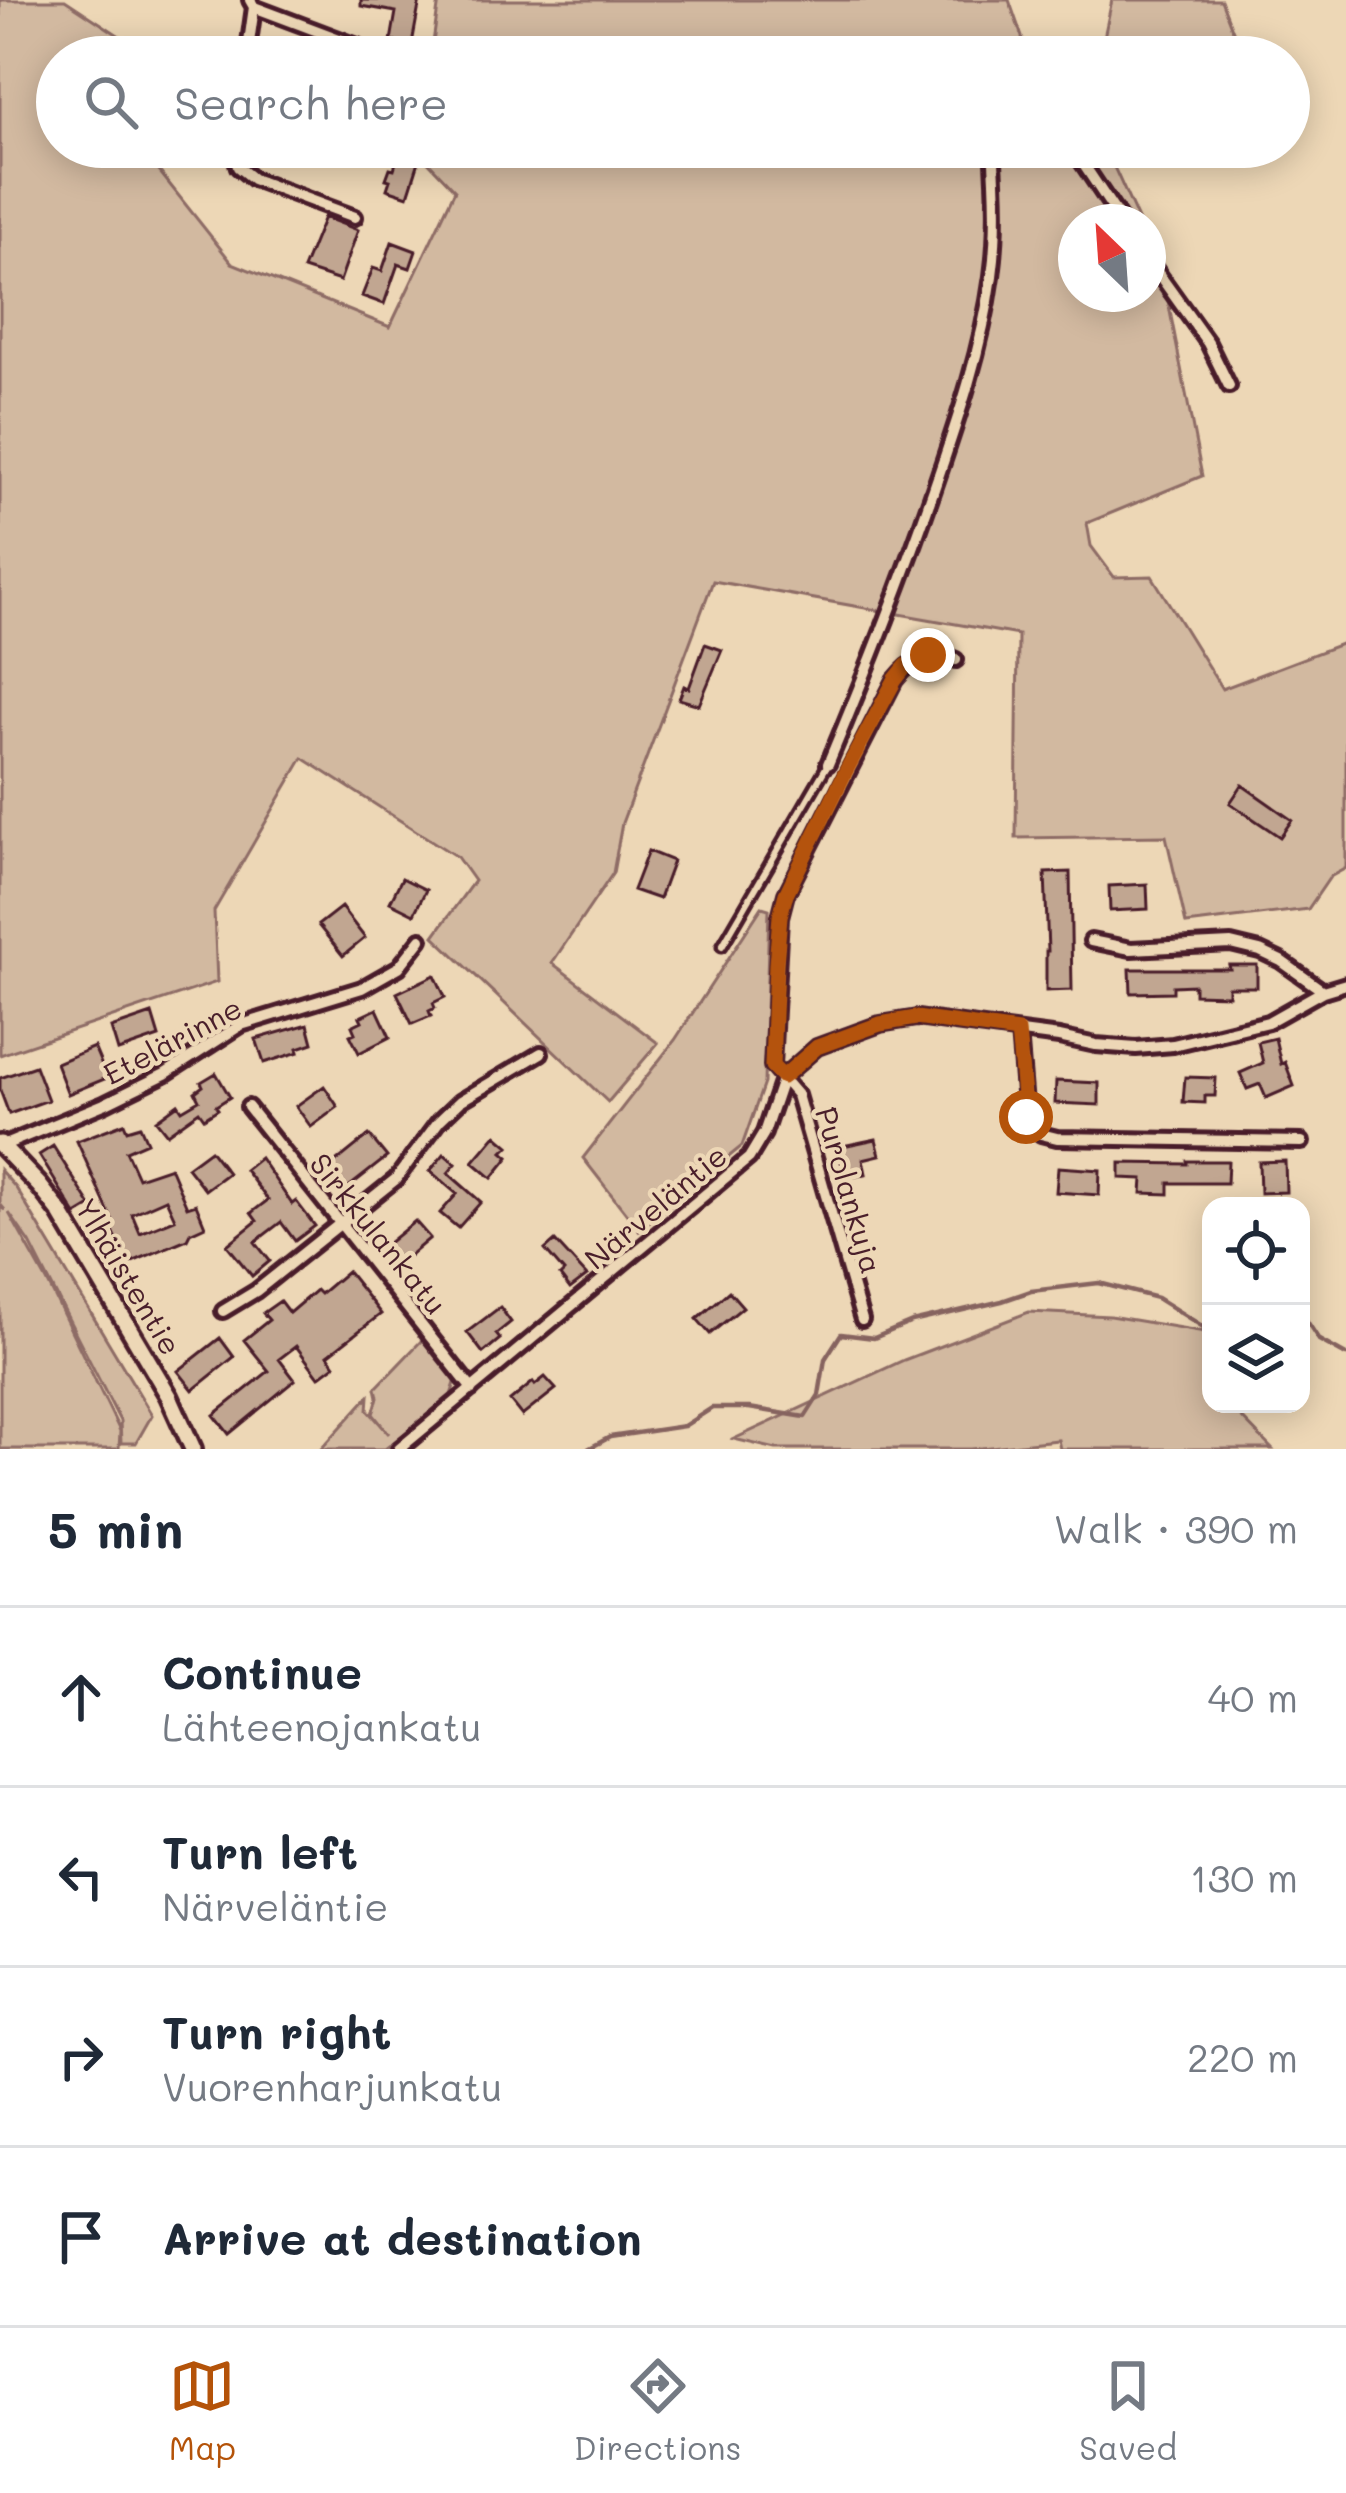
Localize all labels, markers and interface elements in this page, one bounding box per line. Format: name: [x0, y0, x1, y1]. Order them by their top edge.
search box: [36, 36, 1310, 168]
icon: search: [78, 69, 144, 135]
text: Search here: [174, 73, 448, 131]
north arrow: [1058, 204, 1166, 312]
route end: [901, 628, 955, 682]
street label: Etelärinne: [96, 987, 248, 1093]
route start: [999, 1090, 1053, 1144]
street label: Purolankuja: [807, 1102, 893, 1278]
street label: Närveläntie: [575, 1135, 735, 1277]
street label: Sirkkulankatu: [302, 1144, 456, 1322]
street label: Ylhäistentie: [67, 1190, 191, 1362]
map controls: [1202, 1197, 1310, 1413]
button: locate: [1202, 1197, 1310, 1305]
button: layers: [1202, 1305, 1310, 1413]
text: 5 min: [48, 1494, 183, 1561]
text: Walk · 390 m: [1053, 1502, 1298, 1553]
text: Continue: [162, 1642, 362, 1700]
icon: ahead: [48, 1664, 114, 1730]
text: 40 m: [1207, 1671, 1298, 1722]
text: Lähteenojankatu: [162, 1700, 482, 1751]
text: Turn left: [162, 1822, 358, 1880]
icon: left: [48, 1844, 114, 1910]
text: 130 m: [1190, 1851, 1298, 1902]
text: Närveläntie: [162, 1880, 388, 1931]
text: Turn right: [162, 2002, 391, 2060]
icon: right: [48, 2024, 114, 2090]
text: 220 m: [1187, 2031, 1298, 2082]
text: Vuorenharjunkatu: [162, 2060, 502, 2111]
icon: arrive: [48, 2204, 114, 2270]
text: Arrive at destination: [162, 2208, 642, 2266]
tab: Map: [169, 2353, 236, 2468]
tab: Directions: [574, 2353, 741, 2468]
tab: Saved: [1079, 2353, 1177, 2468]

